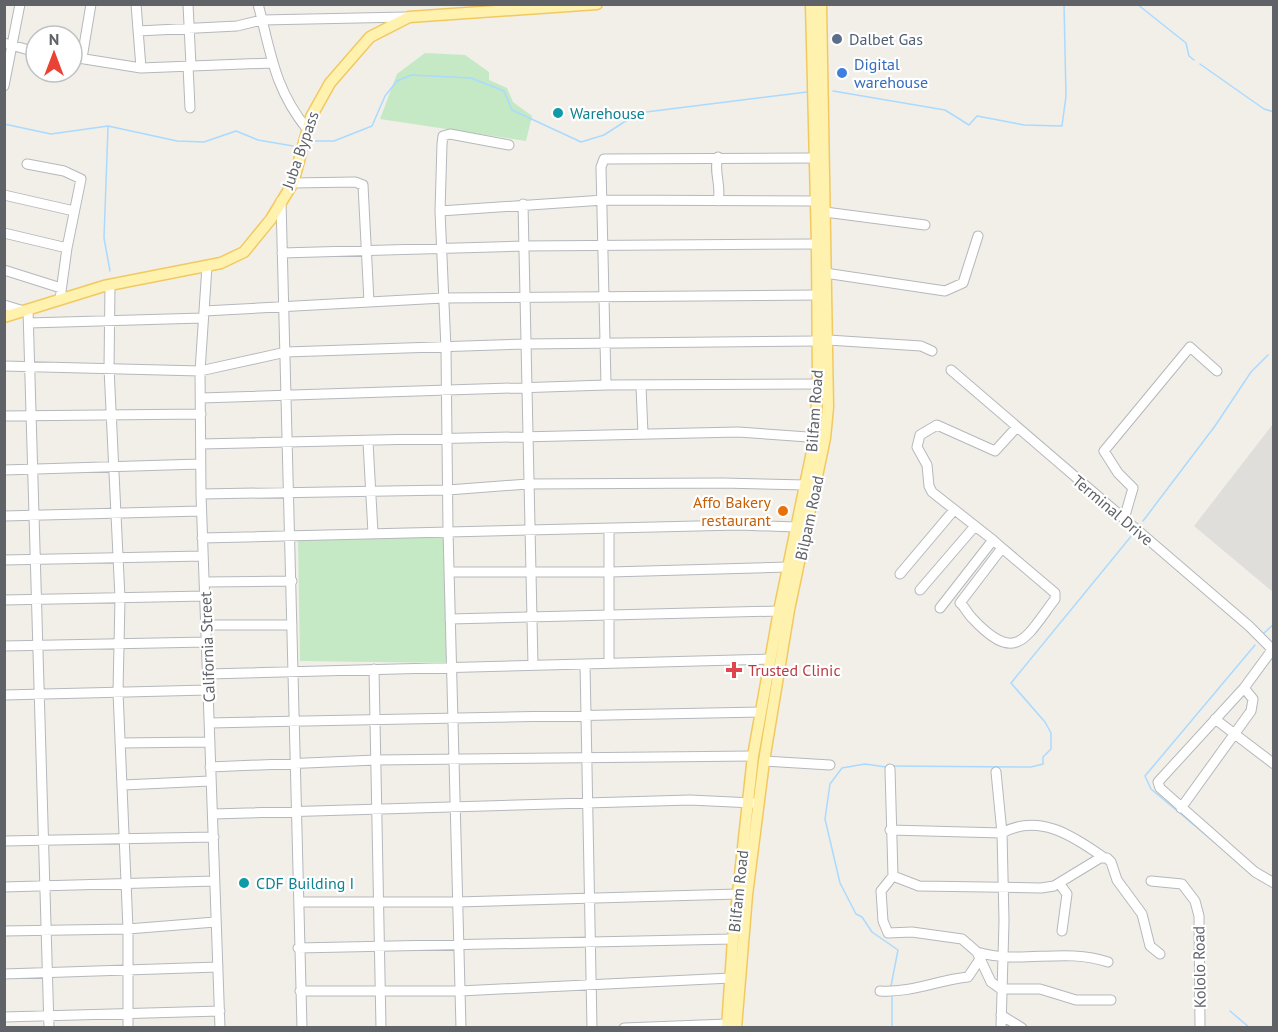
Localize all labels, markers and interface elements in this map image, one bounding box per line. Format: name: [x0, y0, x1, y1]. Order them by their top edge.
north arrow: [24, 24, 84, 84]
text: N: [49, 29, 59, 49]
place label: Dalbet Gas: [849, 29, 923, 49]
marker: Dalbet Gas: [830, 32, 844, 46]
place label: Digital warehouse: [854, 54, 928, 92]
marker: Digital warehouse: [835, 66, 849, 80]
place label: Warehouse: [570, 103, 645, 123]
marker: Warehouse: [551, 106, 565, 120]
street label: Juba Bypass: [277, 108, 323, 192]
street label: Bilfam Road: [801, 369, 827, 453]
street label: Terminal Drive: [1069, 470, 1157, 550]
street label: Bilpam Road: [790, 474, 828, 562]
place label: Affo Bakery restaurant: [693, 492, 772, 530]
marker: Affo Bakery restaurant: [776, 504, 790, 518]
street label: California Street: [195, 591, 219, 703]
place label: Trusted Clinic: [748, 660, 841, 680]
marker: Trusted Clinic: [725, 661, 743, 679]
street label: Bilfam Road: [724, 849, 752, 933]
place label: CDF Building I: [256, 873, 354, 893]
marker: CDF Building I: [237, 876, 251, 890]
street label: Kololo Road: [1188, 926, 1210, 1008]

